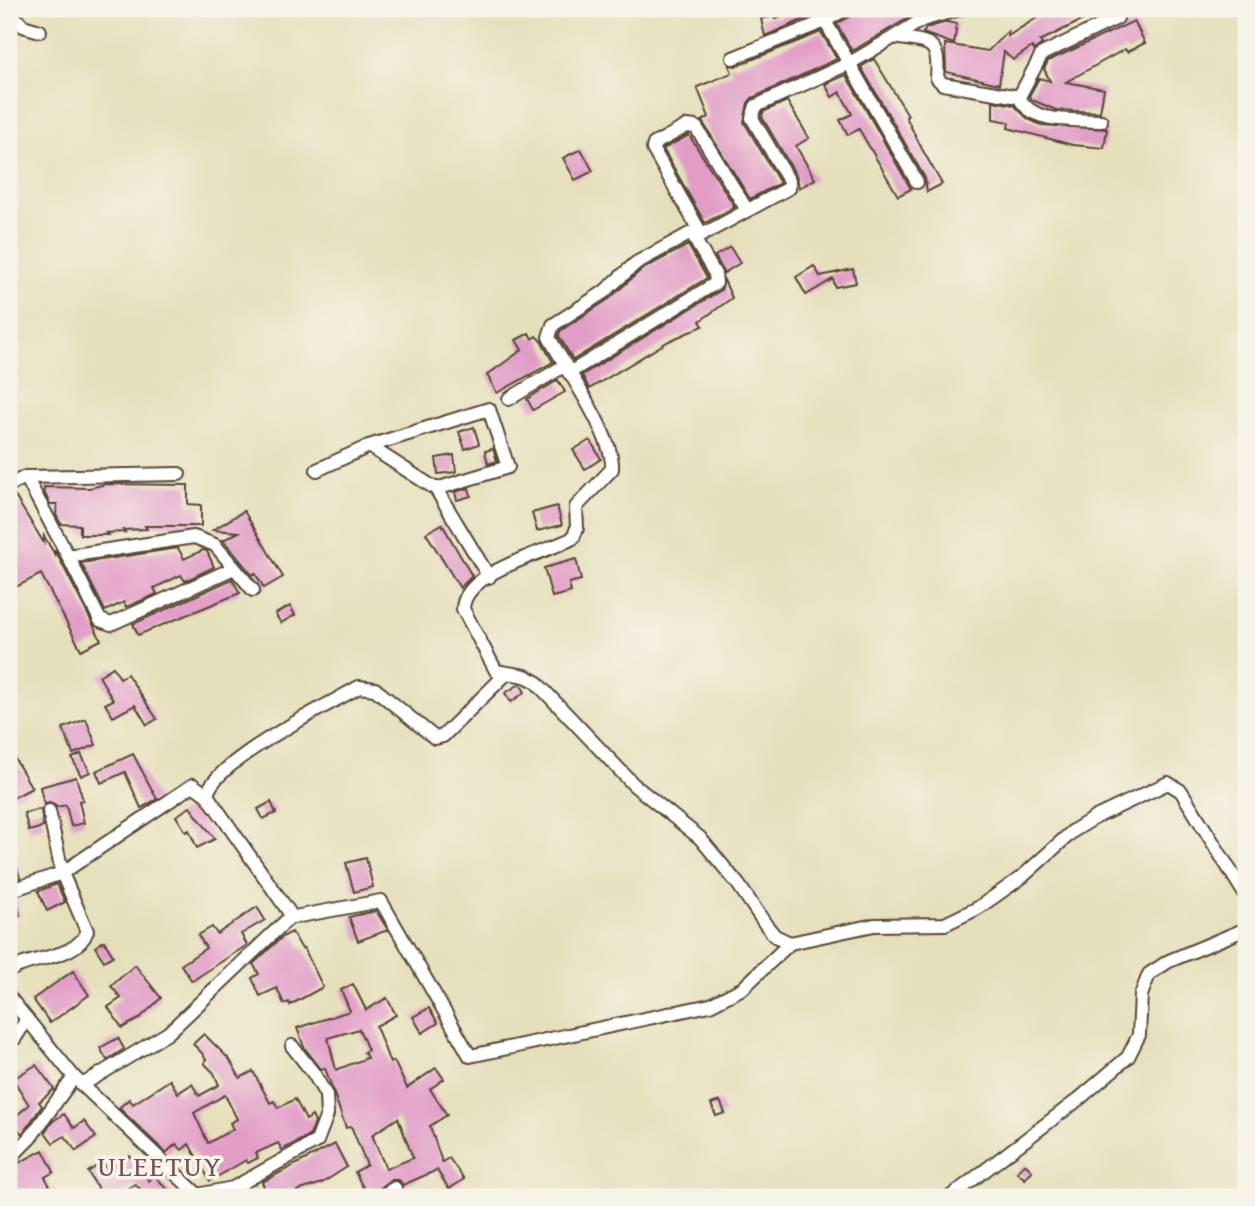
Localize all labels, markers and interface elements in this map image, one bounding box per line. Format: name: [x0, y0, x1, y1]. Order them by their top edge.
district label: ULEETUY: [97, 1145, 223, 1186]

